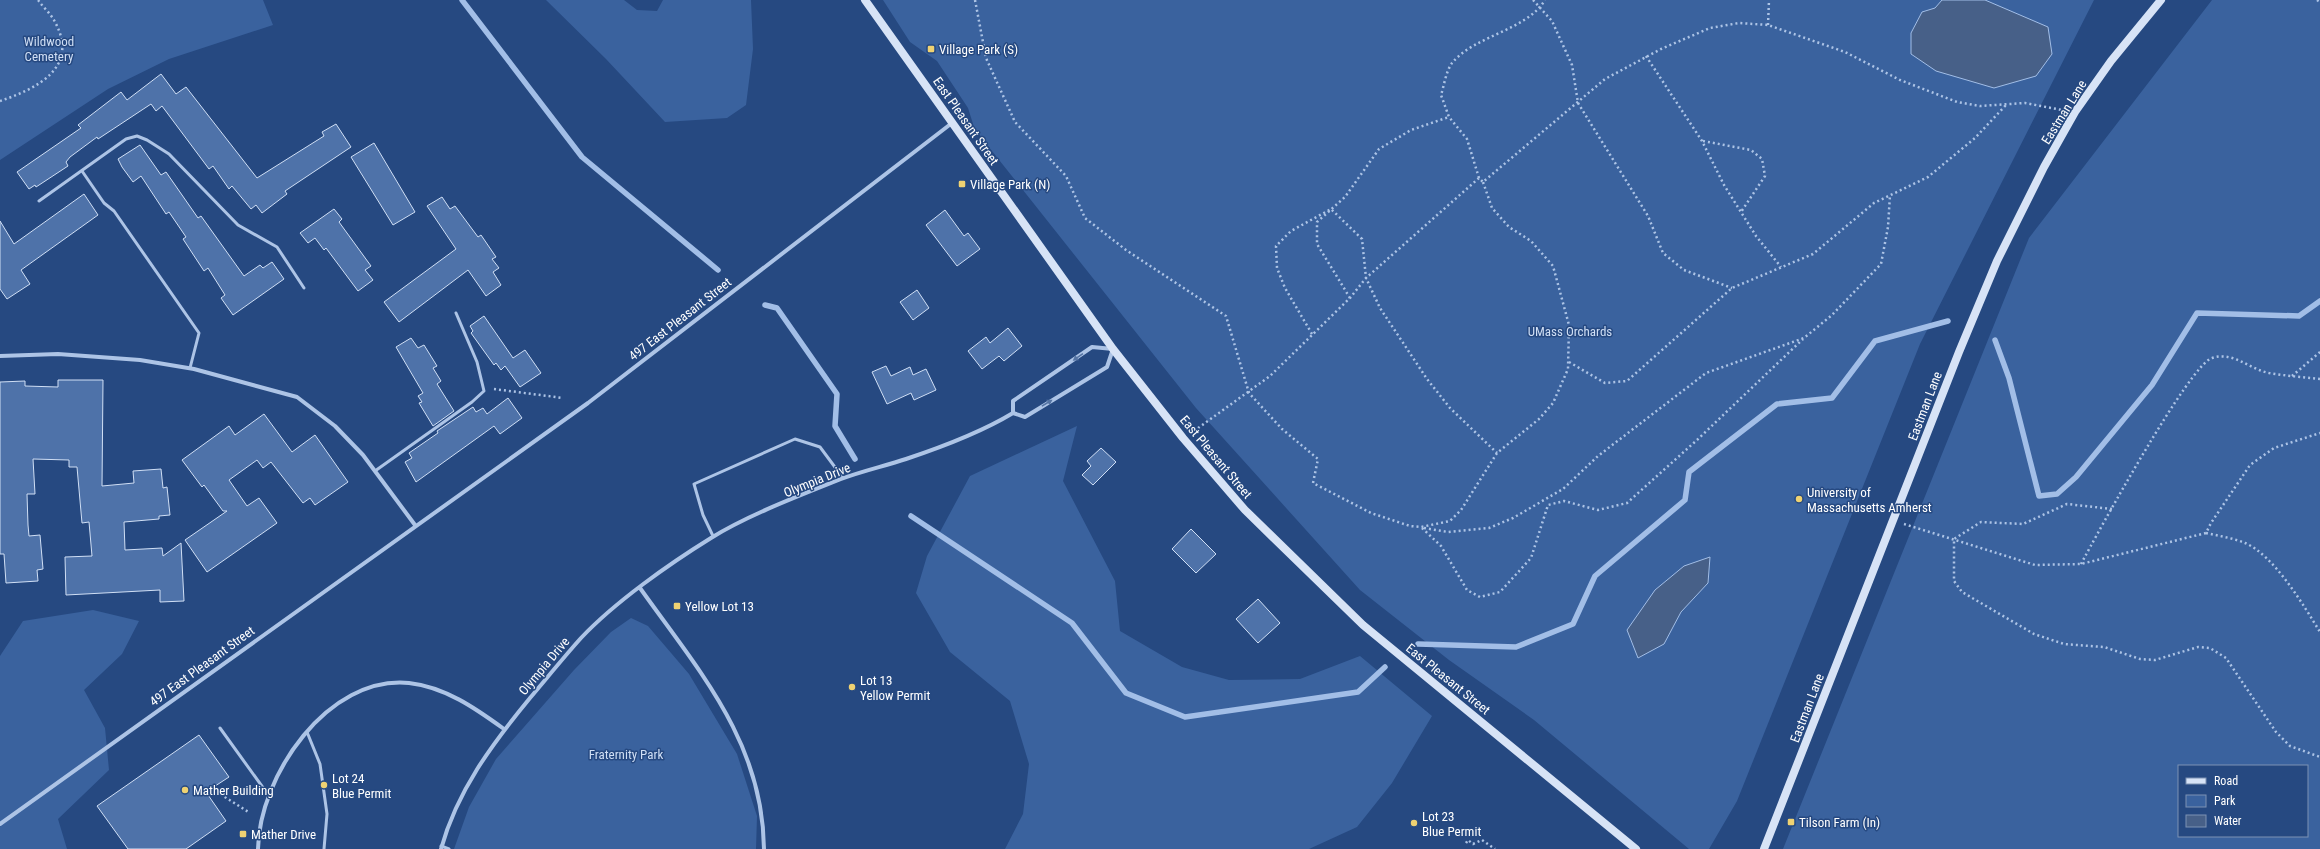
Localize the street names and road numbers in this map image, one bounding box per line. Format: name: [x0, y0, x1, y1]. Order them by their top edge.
street label: East Pleasant Street: [930, 74, 1002, 168]
street label: Eastman Lane: [2038, 77, 2090, 147]
street label: 497 East Pleasant Street: [626, 274, 734, 364]
street label: Eastman Lane: [1905, 369, 1945, 443]
street label: East Pleasant Street: [1177, 412, 1255, 502]
street label: Olympia Drive: [781, 460, 853, 500]
street label: 497 East Pleasant Street: [147, 623, 257, 709]
street label: Olympia Drive: [516, 634, 572, 698]
street label: East Pleasant Street: [1403, 641, 1493, 718]
street label: Eastman Lane: [1787, 671, 1827, 745]

